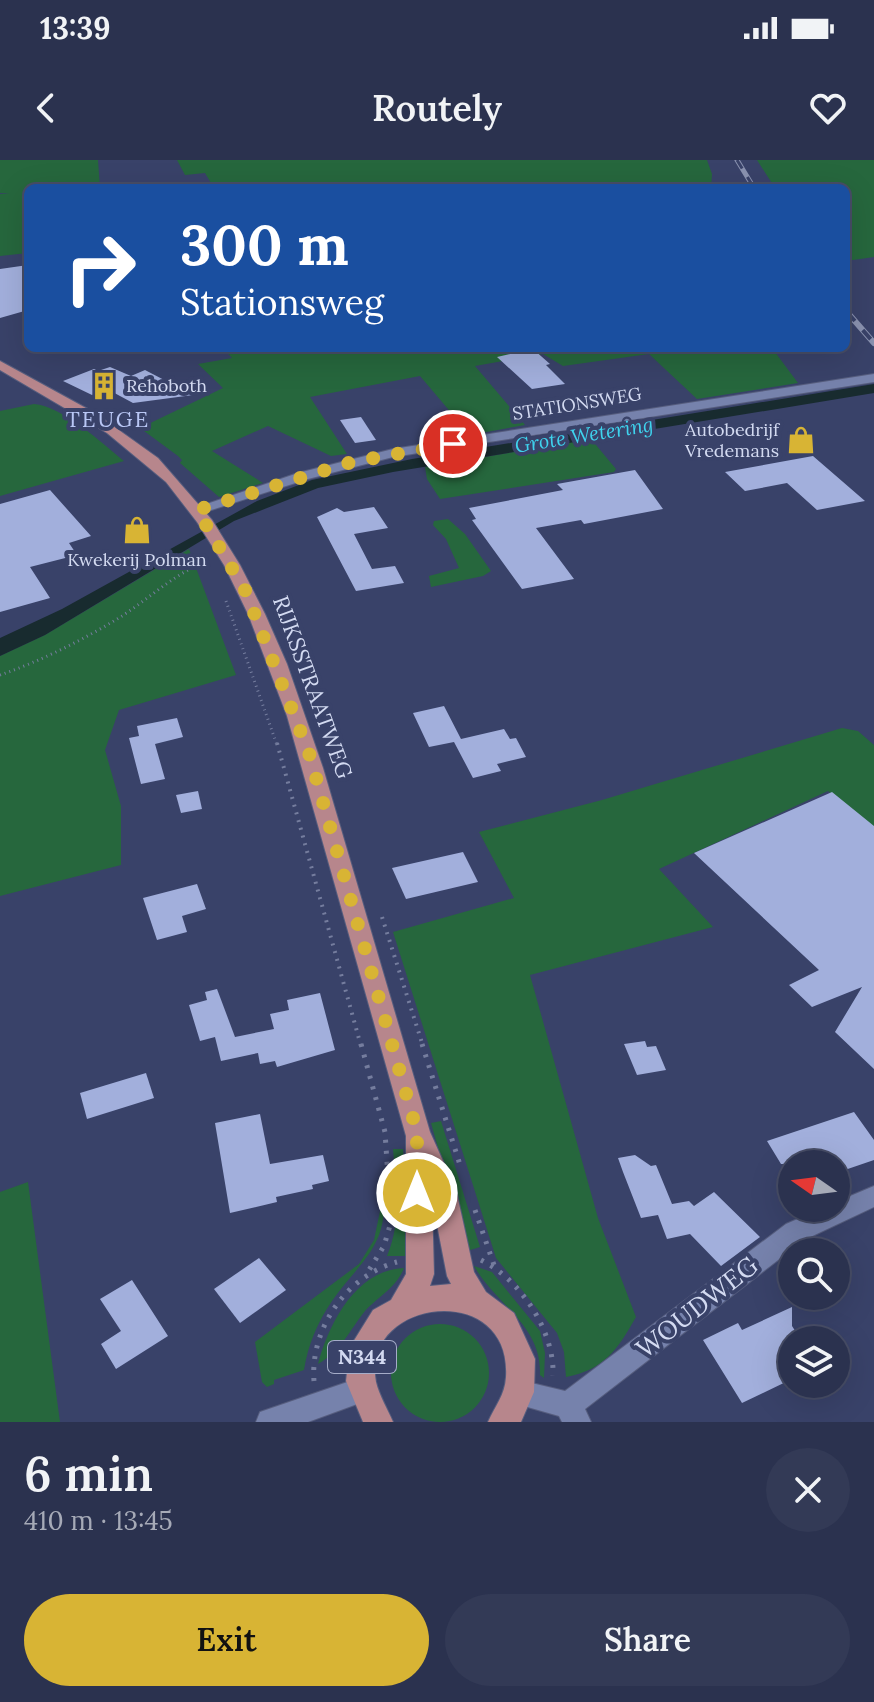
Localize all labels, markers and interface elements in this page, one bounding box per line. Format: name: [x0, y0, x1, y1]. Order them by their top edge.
text: 13:39: [40, 9, 111, 47]
text: Routely: [372, 85, 502, 131]
icon: back: [24, 86, 68, 130]
icon: heart: [806, 86, 850, 130]
text: 300 m: [180, 209, 349, 280]
icon: right: [48, 216, 152, 320]
text: Stationsweg: [180, 279, 384, 325]
building icon: Rehoboth: [89, 371, 119, 401]
place label: Rehoboth: [126, 374, 207, 397]
street label: STATIONSWEG: [511, 382, 643, 425]
district label: TEUGE: [66, 405, 150, 433]
pin: [419, 410, 487, 478]
water label: Grote Wetering: [513, 411, 655, 458]
place label: Autobedrijf Vredemans: [684, 418, 781, 462]
icon: arrive: [431, 422, 475, 466]
shop icon: Autobedrijf Vredemans: [786, 425, 816, 455]
shop icon: Kwekerij Polman: [122, 515, 152, 545]
place label: Kwekerij Polman: [67, 548, 207, 571]
street label: RIJKSSTRAATWEG: [267, 592, 359, 783]
north arrow: [778, 1150, 850, 1222]
map controls: [778, 1150, 850, 1398]
position arrow: [375, 1151, 459, 1235]
button: search: [778, 1238, 850, 1310]
street label: WOUDWEG: [629, 1248, 765, 1365]
button: layers: [778, 1326, 850, 1398]
road number: N344: [328, 1341, 396, 1373]
text: 6 min: [24, 1443, 153, 1504]
button: close: [766, 1448, 850, 1532]
text: 410 m · 13:45: [24, 1504, 173, 1537]
button: Exit: [24, 1594, 429, 1686]
button: Share: [445, 1594, 850, 1686]

